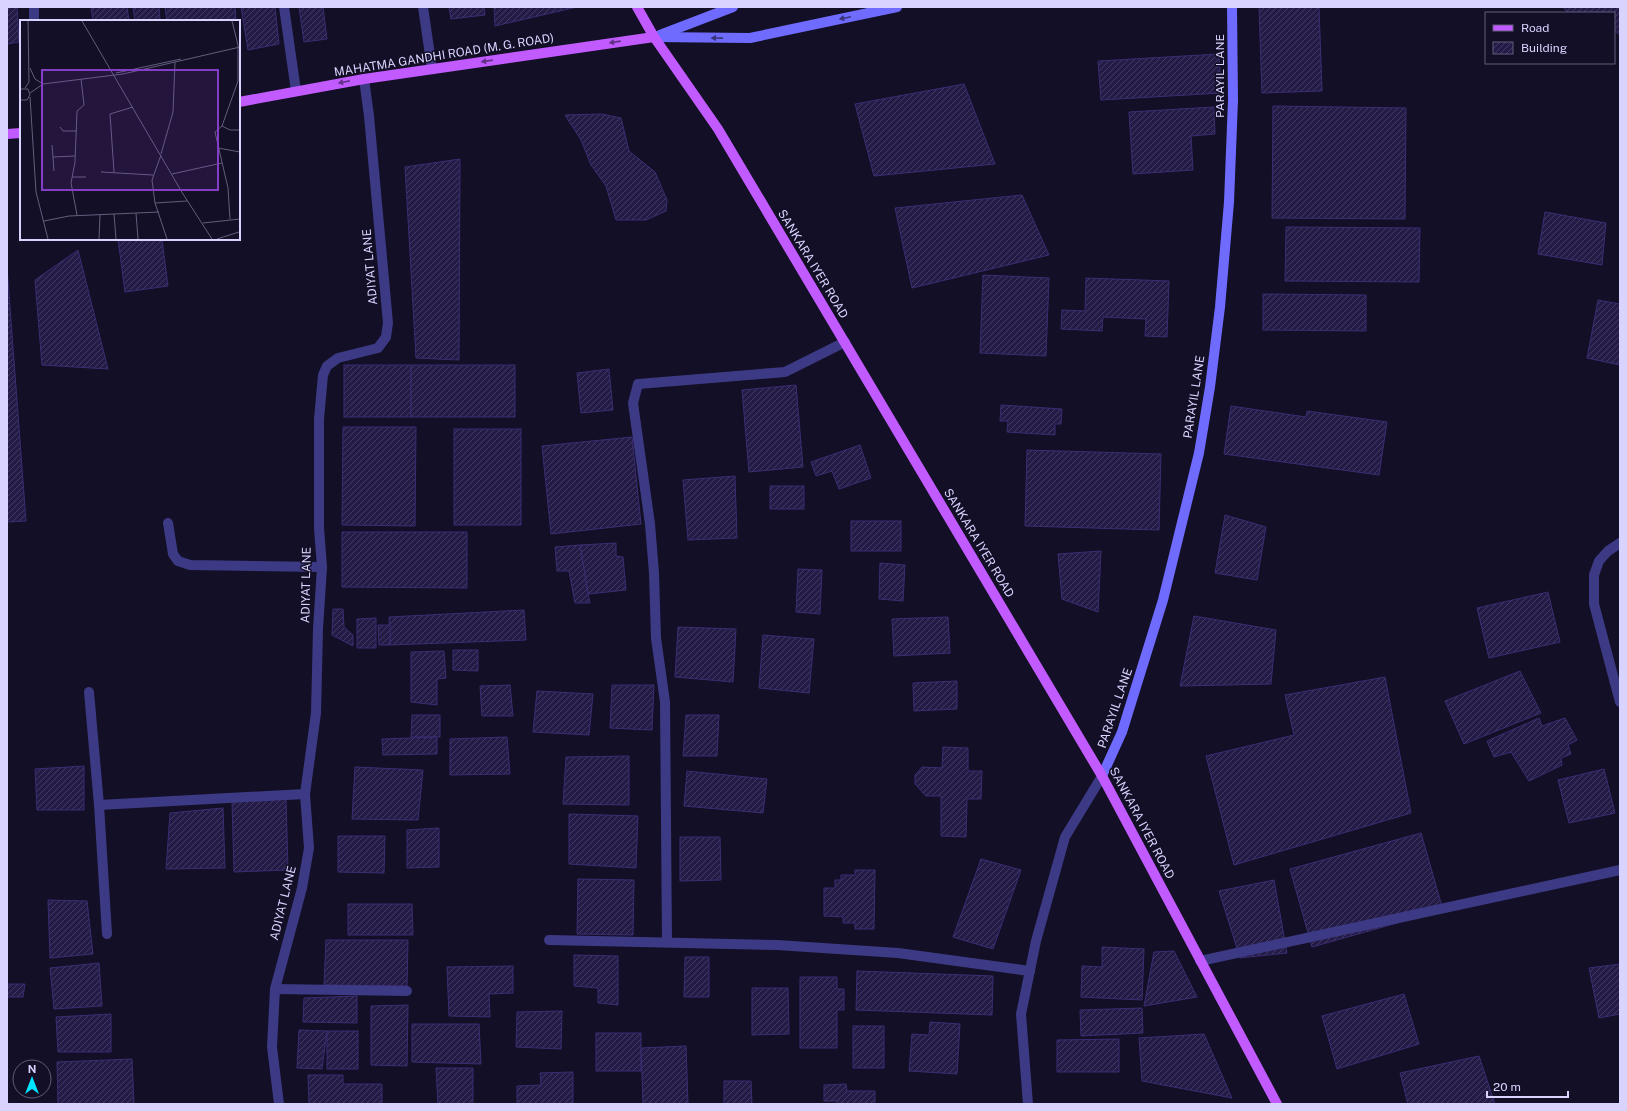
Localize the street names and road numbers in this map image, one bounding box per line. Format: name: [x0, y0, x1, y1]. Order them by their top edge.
street label: MAHATMA GANDHI ROAD (M. G. ROAD): [333, 31, 555, 79]
street label: PARAYIL LANE: [1213, 34, 1227, 118]
street label: SANKARA IYER ROAD: [775, 207, 851, 321]
street label: ADIYAT LANE: [360, 228, 380, 306]
street label: PARAYIL LANE: [1181, 354, 1207, 440]
street label: SANKARA IYER ROAD: [941, 486, 1017, 600]
street label: ADIYAT LANE: [298, 547, 314, 623]
street label: PARAYIL LANE: [1095, 666, 1135, 750]
street label: SANKARA IYER ROAD: [1107, 765, 1177, 881]
street label: ADIYAT LANE: [267, 864, 299, 942]

